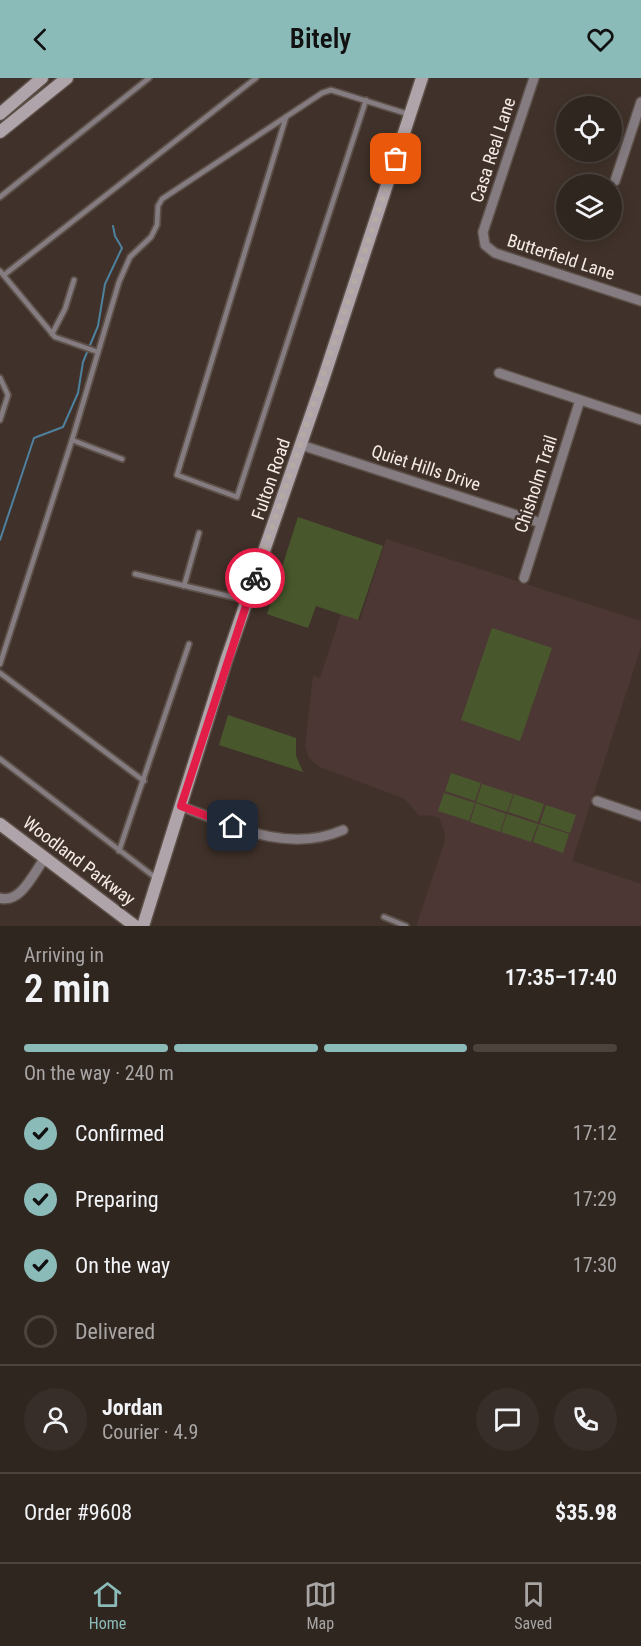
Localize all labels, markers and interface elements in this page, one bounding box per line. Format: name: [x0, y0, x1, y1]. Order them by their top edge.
icon: back: [24, 23, 57, 56]
text: Bitely: [290, 23, 351, 55]
icon: heart: [584, 23, 617, 56]
street label: Casa Real Lane: [466, 95, 519, 205]
map controls: [556, 96, 622, 240]
button: locate: [556, 96, 622, 162]
pin: [370, 133, 421, 184]
icon: bag: [379, 142, 412, 175]
button: layers: [556, 174, 622, 240]
street label: Butterfield Lane: [505, 229, 618, 284]
street label: Chisholm Trail: [510, 432, 561, 535]
street label: Fulton Road: [247, 435, 294, 522]
street label: Quiet Hills Drive: [369, 440, 483, 495]
courier: [225, 548, 285, 608]
icon: bike: [239, 562, 272, 595]
pin: [207, 800, 258, 851]
icon: home: [216, 809, 249, 842]
street label: Woodland Parkway: [19, 812, 140, 910]
text: Arriving in: [24, 943, 104, 967]
text: 17:35–17:40: [505, 965, 617, 990]
text: 2 min: [24, 966, 110, 1012]
text: On the way · 240 m: [24, 1061, 174, 1085]
icon: check: [24, 1117, 57, 1150]
text: Confirmed: [75, 1121, 164, 1146]
text: 17:12: [573, 1121, 617, 1145]
icon: check: [24, 1183, 57, 1216]
text: Preparing: [75, 1187, 159, 1212]
text: 17:29: [573, 1187, 617, 1211]
icon: check: [24, 1249, 57, 1282]
text: On the way: [75, 1253, 170, 1278]
text: 17:30: [573, 1253, 617, 1277]
text: Delivered: [75, 1319, 155, 1344]
button: person: [24, 1388, 87, 1451]
button: chat: [476, 1388, 539, 1451]
button: phone: [554, 1388, 617, 1451]
text: Jordan: [102, 1395, 163, 1420]
text: Courier · 4.9: [102, 1420, 198, 1444]
text: Order #9608: [24, 1500, 132, 1525]
text: $35.98: [555, 1500, 617, 1525]
tab: Home: [89, 1578, 126, 1633]
tab: Map: [304, 1578, 337, 1633]
tab: Saved: [514, 1578, 552, 1633]

